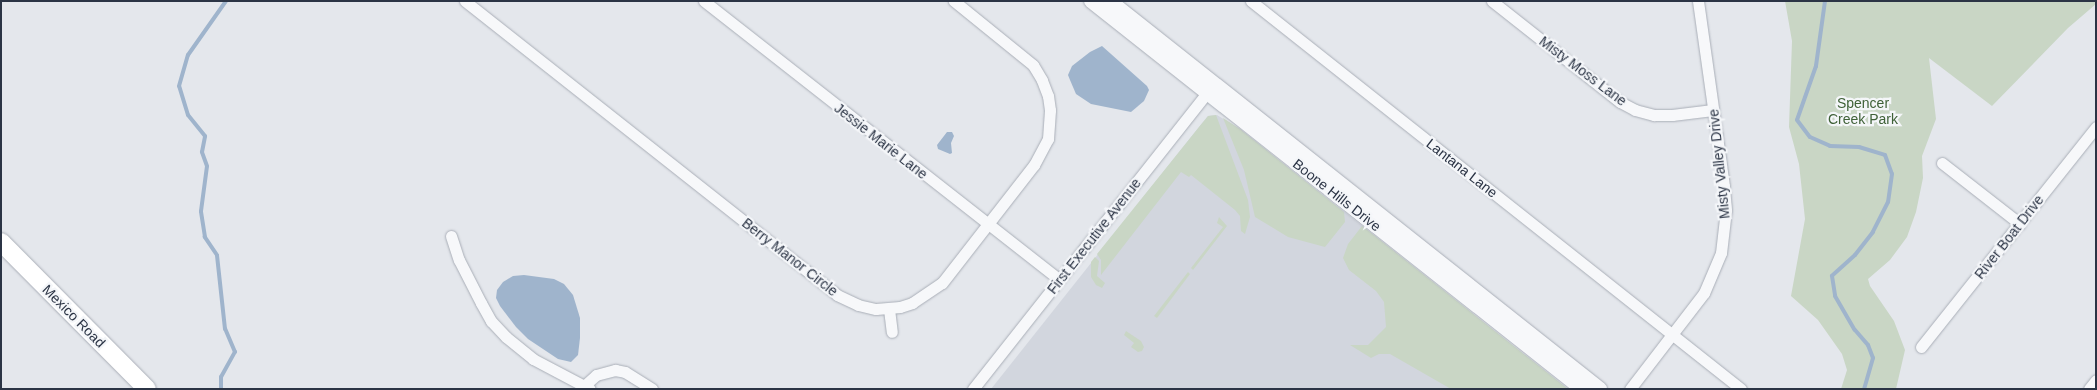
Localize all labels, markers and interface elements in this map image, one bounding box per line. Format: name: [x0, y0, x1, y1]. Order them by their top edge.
street label: Misty Moss Lane: [1536, 33, 1630, 109]
park label: Spencer Creek Park: [1828, 95, 1898, 128]
street label: Jessie Marie Lane: [831, 99, 931, 183]
street label: Misty Valley Drive: [1705, 108, 1733, 220]
street label: Lantana Lane: [1423, 135, 1501, 201]
street label: Boone Hills Drive: [1290, 155, 1384, 235]
street label: First Executive Avenue: [1043, 175, 1145, 297]
street label: River Boat Drive: [1971, 192, 2047, 282]
street label: Berry Manor Circle: [739, 214, 841, 300]
street label: Mexico Road: [39, 281, 109, 351]

